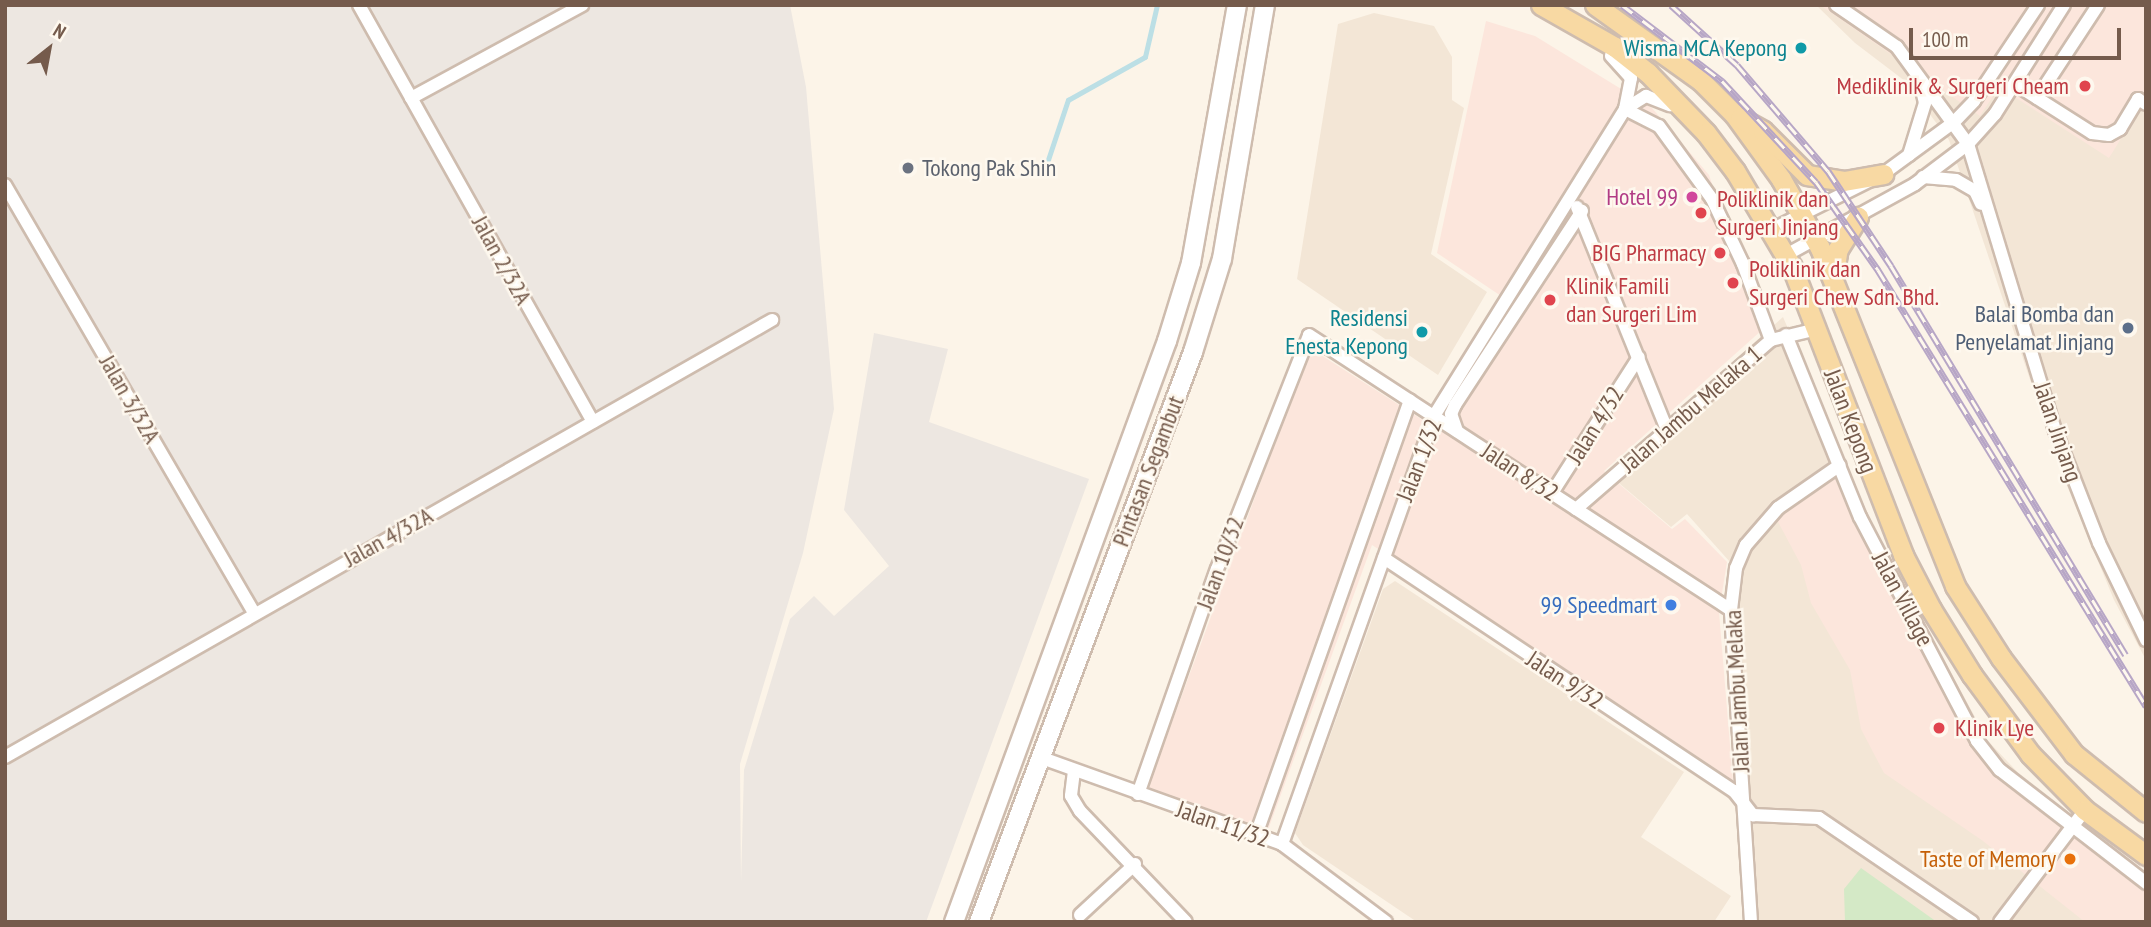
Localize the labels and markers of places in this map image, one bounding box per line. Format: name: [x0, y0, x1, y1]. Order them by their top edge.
place label: Wisma MCA Kepong: [1623, 34, 1787, 62]
marker: Wisma MCA Kepong: [1793, 40, 1809, 56]
place label: Mediklinik & Surgeri Cheam: [1836, 72, 2069, 100]
marker: Mediklinik & Surgeri Cheam: [2075, 76, 2095, 96]
place label: Tokong Pak Shin: [922, 154, 1057, 182]
marker: Tokong Pak Shin: [900, 160, 916, 176]
place label: Hotel 99: [1606, 183, 1678, 211]
place label: Poliklinik dan Surgeri Jinjang: [1717, 185, 1839, 241]
marker: Hotel 99: [1684, 189, 1700, 205]
marker: Poliklinik dan Surgeri Jinjang: [1691, 203, 1711, 223]
place label: BIG Pharmacy: [1592, 239, 1706, 267]
marker: BIG Pharmacy: [1712, 245, 1728, 261]
place label: Poliklinik dan Surgeri Chew Sdn. Bhd.: [1749, 255, 1941, 311]
place label: Klinik Famili dan Surgeri Lim: [1566, 272, 1697, 328]
marker: Poliklinik dan Surgeri Chew Sdn. Bhd.: [1723, 273, 1743, 293]
marker: Klinik Famili dan Surgeri Lim: [1540, 290, 1560, 310]
place label: Balai Bomba dan Penyelamat Jinjang: [1955, 300, 2114, 356]
place label: Residensi Enesta Kepong: [1285, 304, 1408, 360]
marker: Balai Bomba dan Penyelamat Jinjang: [2120, 320, 2136, 336]
marker: Residensi Enesta Kepong: [1414, 324, 1430, 340]
place label: 99 Speedmart: [1541, 591, 1657, 619]
marker: 99 Speedmart: [1663, 597, 1679, 613]
place label: Klinik Lye: [1955, 714, 2035, 742]
marker: Klinik Lye: [1929, 718, 1949, 738]
place label: Taste of Memory: [1920, 845, 2056, 873]
marker: Taste of Memory: [2062, 851, 2078, 867]

